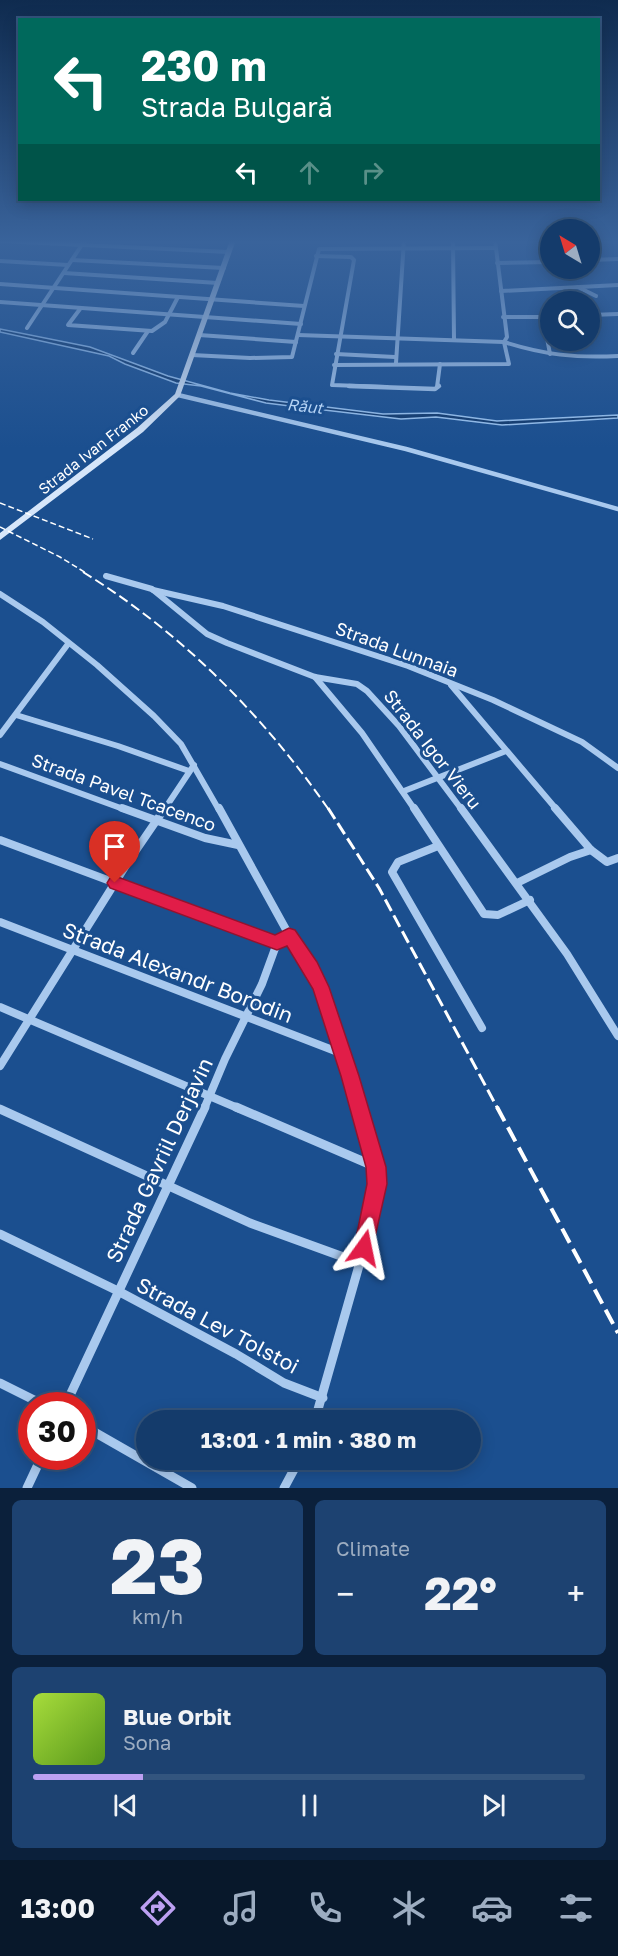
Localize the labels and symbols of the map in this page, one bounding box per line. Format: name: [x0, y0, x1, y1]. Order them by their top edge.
north arrow: [540, 219, 600, 279]
water label: Răut: [286, 394, 325, 418]
street label: Strada Ivan Franko: [34, 400, 152, 498]
street label: Strada Lunnaia: [333, 617, 461, 681]
street label: Strada Igor Vieru: [380, 685, 486, 813]
street label: Strada Pavel Tcacenco: [29, 748, 219, 836]
pin: [89, 821, 140, 883]
street label: Strada Alexandr Borodin: [59, 916, 297, 1028]
street label: Strada Gavriil Derjavin: [100, 1053, 218, 1267]
position arrow: [332, 1216, 396, 1280]
street label: Strada Lev Tolstoi: [132, 1271, 304, 1379]
speed limit sign: 30: [18, 1392, 96, 1470]

